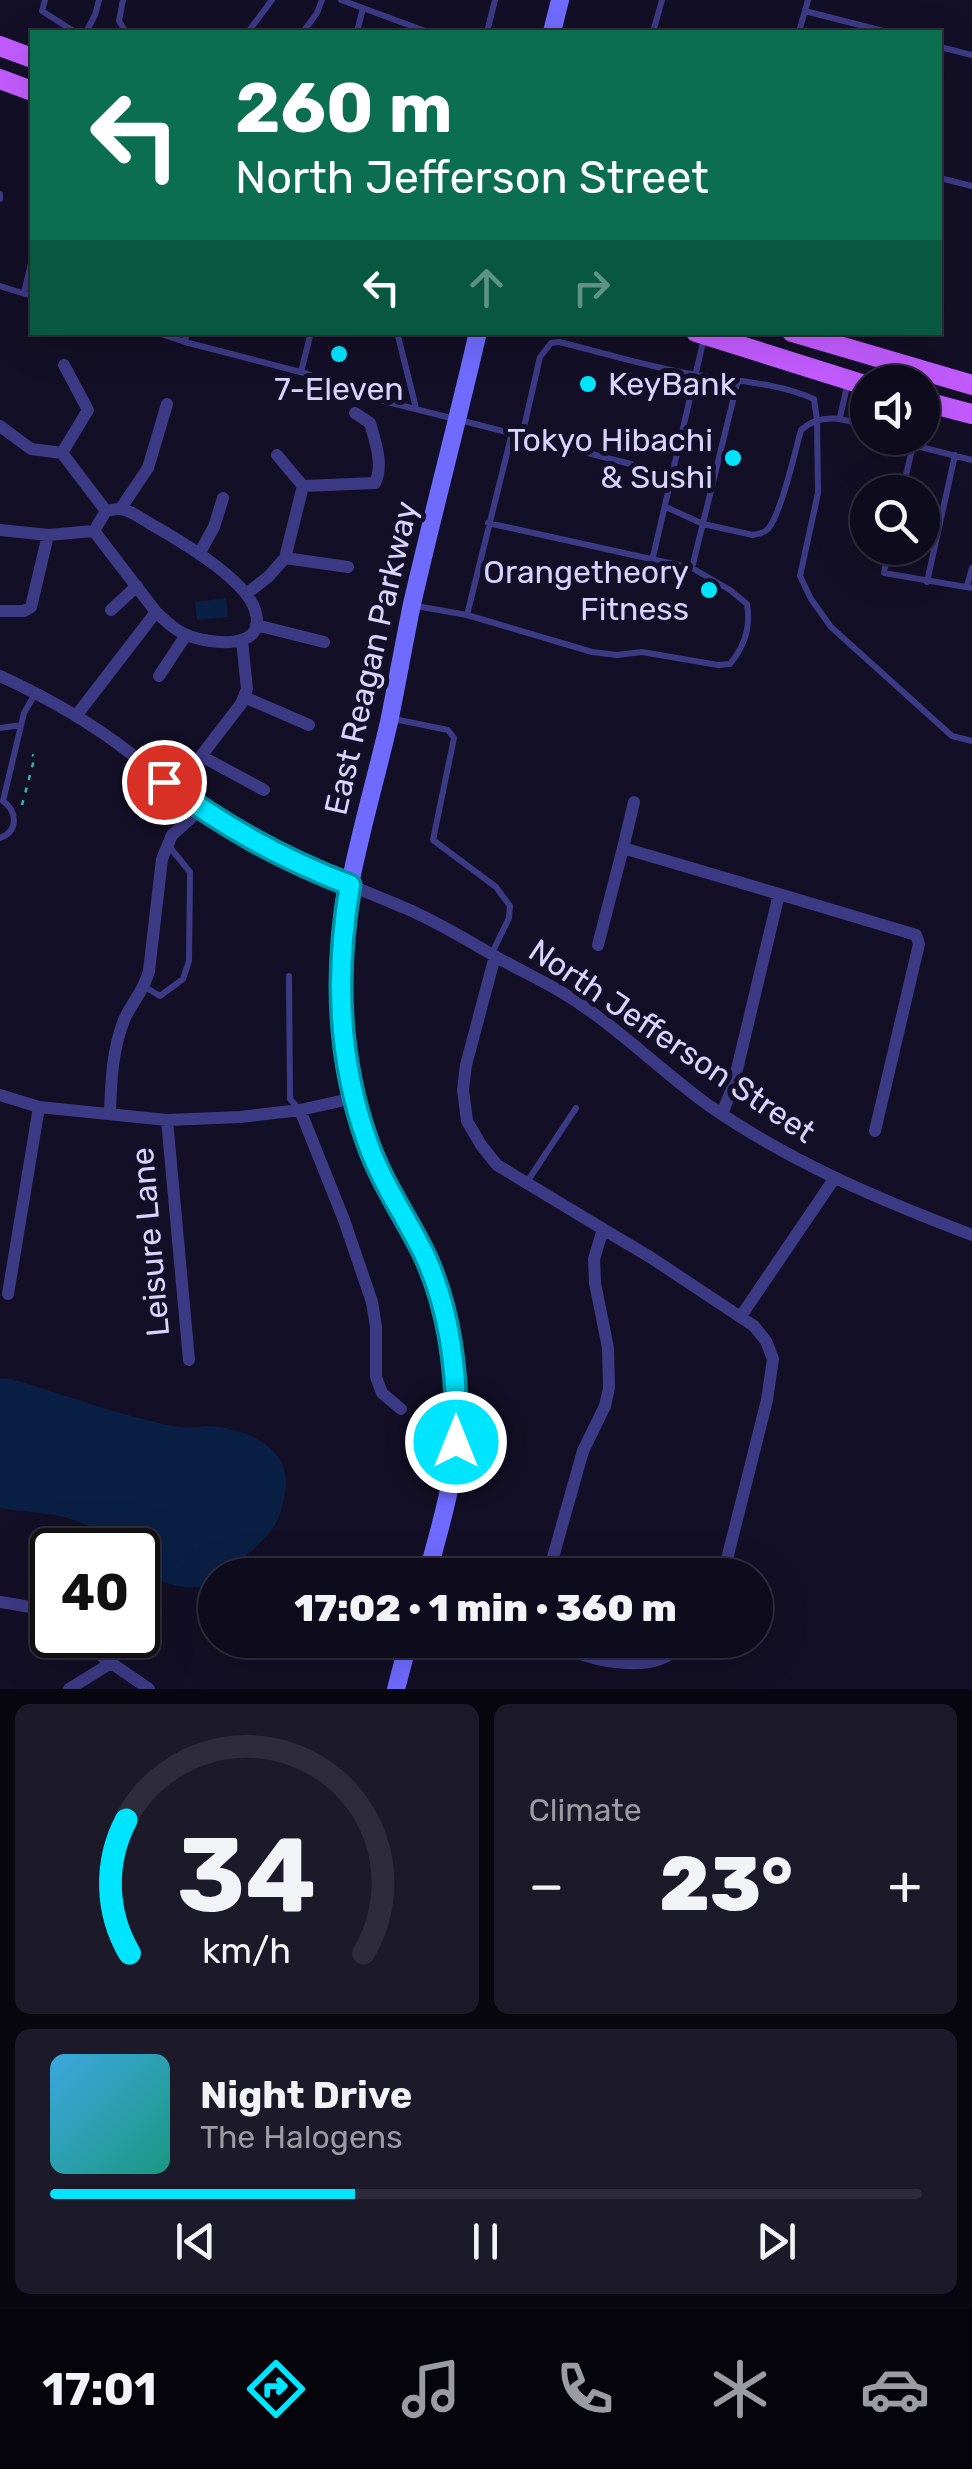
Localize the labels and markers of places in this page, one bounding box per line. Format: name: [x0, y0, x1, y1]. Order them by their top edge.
marker: 7-Eleven: [328, 343, 350, 365]
place label: KeyBank: [608, 365, 737, 403]
place label: 7-Eleven: [274, 370, 404, 408]
marker: KeyBank: [577, 373, 599, 395]
place label: Tokyo Hibachi & Sushi: [507, 421, 713, 496]
marker: Tokyo Hibachi & Sushi: [722, 447, 744, 469]
place label: Orangetheory Fitness: [483, 553, 689, 628]
marker: Orangetheory Fitness: [698, 579, 720, 601]
pin: [122, 740, 207, 825]

